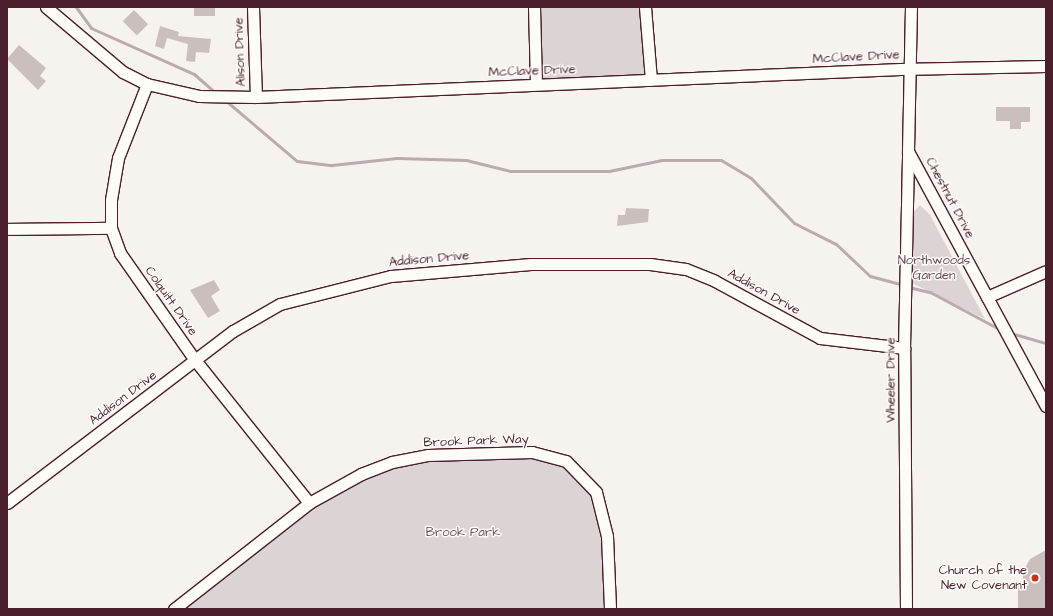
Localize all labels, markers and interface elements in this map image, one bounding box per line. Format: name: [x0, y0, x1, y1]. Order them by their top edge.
street label: Alison Drive: [231, 17, 249, 87]
street label: McClave Drive: [812, 47, 900, 67]
street label: McClave Drive: [488, 62, 576, 80]
street label: Chestnut Drive: [922, 155, 978, 241]
street label: Addison Drive: [388, 248, 470, 270]
park label: Northwoods Garden: [898, 253, 970, 284]
street label: Colquitt Drive: [141, 263, 201, 339]
street label: Addison Drive: [725, 266, 803, 318]
street label: Wheeler Drive: [883, 337, 899, 423]
street label: Addison Drive: [86, 368, 160, 428]
street label: Brook Park Way: [423, 431, 529, 451]
park label: Brook Park: [426, 524, 500, 540]
place label: Church of the New Covenant: [939, 563, 1027, 594]
marker: Church of the New Covenant: [1030, 573, 1040, 583]

